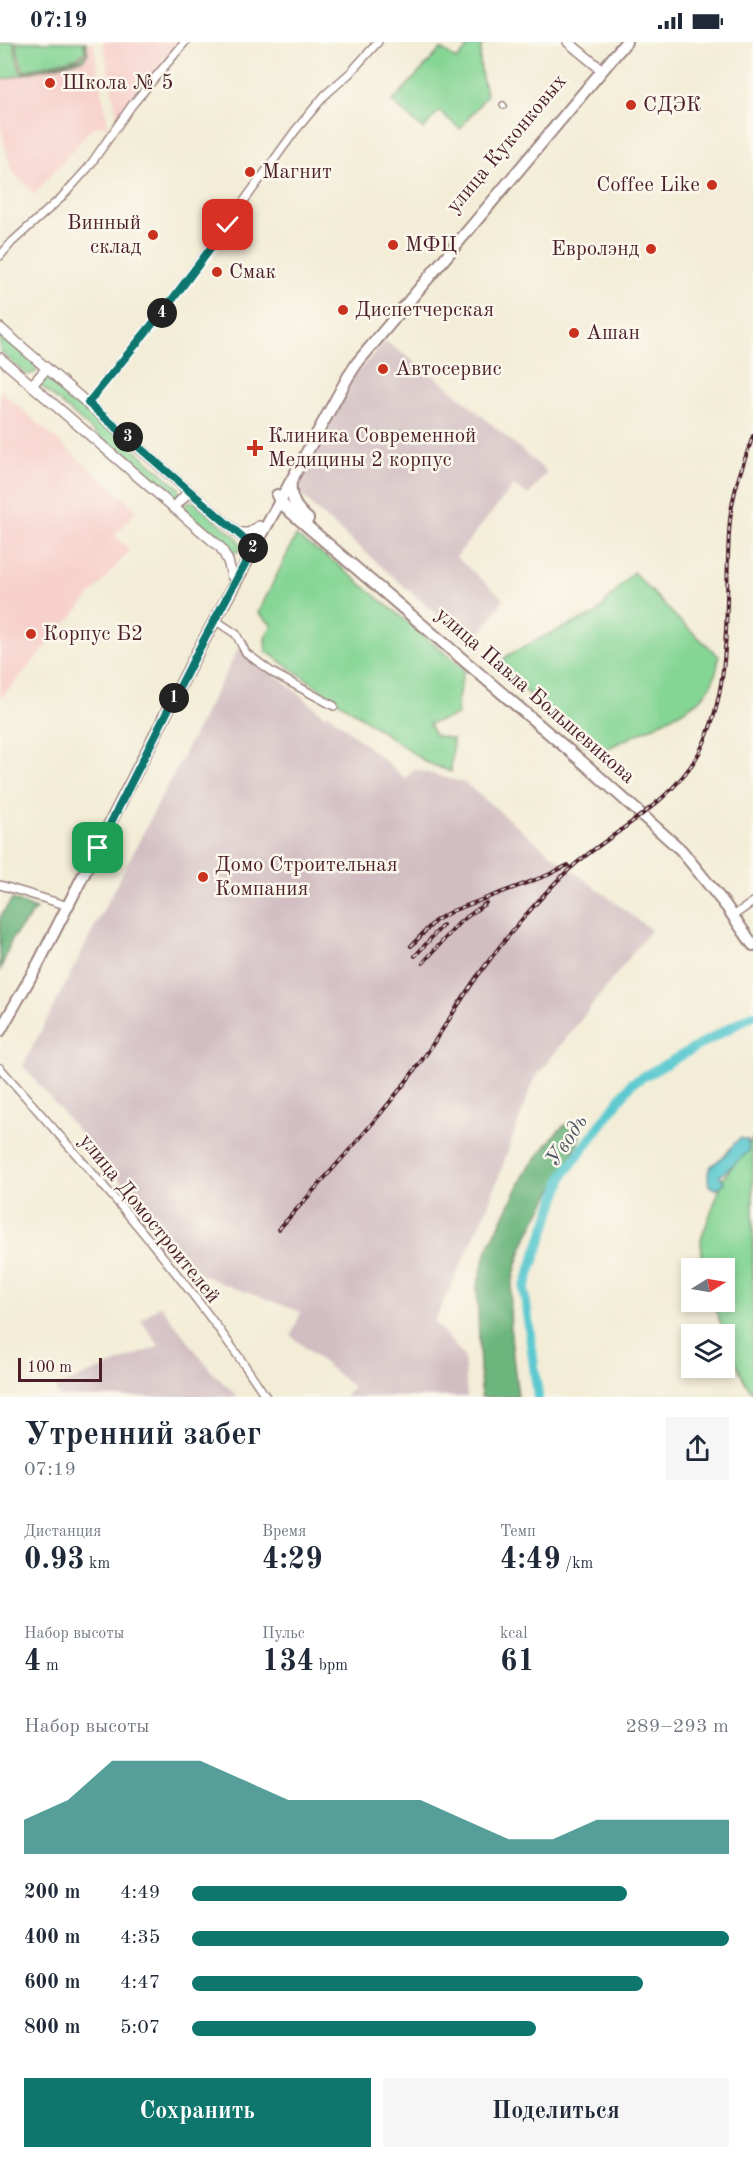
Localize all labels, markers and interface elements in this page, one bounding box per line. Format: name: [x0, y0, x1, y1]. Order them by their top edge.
text: 07:19: [30, 10, 87, 32]
street label: улица Куконковых: [443, 70, 571, 218]
place label: Школа № 5: [62, 73, 173, 94]
marker: Школа № 5: [43, 76, 57, 90]
place label: СДЭК: [643, 95, 701, 116]
marker: СДЭК: [624, 98, 638, 112]
place label: Магнит: [262, 162, 332, 183]
marker: Магнит: [243, 165, 257, 179]
place label: Coffee Like: [596, 175, 700, 196]
marker: Coffee Like: [705, 178, 719, 192]
pin: [202, 199, 253, 250]
icon: check: [211, 208, 244, 241]
place label: Винный склад: [67, 213, 142, 258]
marker: Винный склад: [146, 228, 160, 242]
place label: МФЦ: [405, 235, 457, 256]
marker: МФЦ: [386, 238, 400, 252]
place label: Евролэнд: [551, 239, 640, 260]
marker: Евролэнд: [644, 242, 658, 256]
place label: Смак: [229, 262, 277, 283]
marker: Смак: [210, 265, 224, 279]
pin: 4: [147, 298, 177, 328]
place label: Диспетчерская: [355, 300, 494, 321]
marker: Диспетчерская: [336, 303, 350, 317]
text: 4: [157, 305, 167, 321]
place label: Ашан: [586, 323, 640, 344]
marker: Ашан: [567, 326, 581, 340]
place label: Автосервис: [395, 359, 502, 380]
marker: Автосервис: [376, 362, 390, 376]
pin: 3: [113, 422, 143, 452]
place label: Клиника Современной Медицины 2 корпус: [268, 426, 476, 471]
text: 3: [123, 429, 133, 445]
marker: Клиника Современной Медицины 2 корпус: [246, 439, 264, 457]
pin: 2: [238, 533, 268, 563]
text: 2: [248, 540, 258, 556]
street label: улица Павла Большевикова: [431, 604, 639, 788]
place label: Корпус Б2: [43, 624, 143, 645]
marker: Корпус Б2: [24, 627, 38, 641]
pin: 1: [159, 683, 189, 713]
text: 1: [169, 690, 179, 706]
pin: [72, 822, 123, 873]
icon: arrive: [81, 831, 114, 864]
place label: Домо Строительная Компания: [215, 855, 398, 900]
marker: Домо Строительная Компания: [196, 870, 210, 884]
water label: Уводь: [542, 1111, 592, 1171]
street label: улица Домостроителей: [74, 1130, 224, 1308]
north arrow: [681, 1258, 735, 1312]
map controls: [681, 1258, 735, 1378]
button: layers: [681, 1324, 735, 1378]
scale bar: [18, 1355, 102, 1382]
text: 100 m: [27, 1360, 72, 1376]
button: share: [666, 1417, 729, 1480]
text: Утренний забег: [24, 1419, 261, 1452]
text: 07:19: [24, 1460, 76, 1480]
text: Дистанция: [24, 1524, 101, 1540]
text: Время: [262, 1524, 306, 1540]
text: Темп: [500, 1524, 536, 1540]
text: 0.93: [24, 1545, 85, 1575]
text: 4:29: [262, 1545, 323, 1575]
text: 4:49: [500, 1545, 561, 1575]
text: km: [85, 1556, 110, 1572]
text: /km: [561, 1556, 593, 1572]
text: Набор высоты: [24, 1626, 124, 1642]
text: Пульс: [262, 1626, 305, 1642]
text: kcal: [500, 1626, 528, 1642]
text: 4: [24, 1647, 41, 1677]
text: 134: [262, 1647, 314, 1677]
text: 61: [500, 1647, 535, 1677]
text: m: [41, 1658, 59, 1674]
text: bpm: [314, 1658, 348, 1674]
text: Набор высоты: [24, 1717, 150, 1737]
text: 289–293 m: [626, 1717, 729, 1737]
text: 200 m: [24, 1883, 80, 1903]
text: 4:49: [120, 1883, 160, 1903]
text: 400 m: [24, 1928, 80, 1948]
text: 4:35: [120, 1928, 160, 1948]
text: 600 m: [24, 1973, 80, 1993]
text: 4:47: [120, 1973, 160, 1993]
text: 800 m: [24, 2018, 80, 2038]
text: 5:07: [120, 2018, 160, 2038]
button: Сохранить: [24, 2078, 371, 2147]
button: Поделиться: [383, 2078, 729, 2147]

